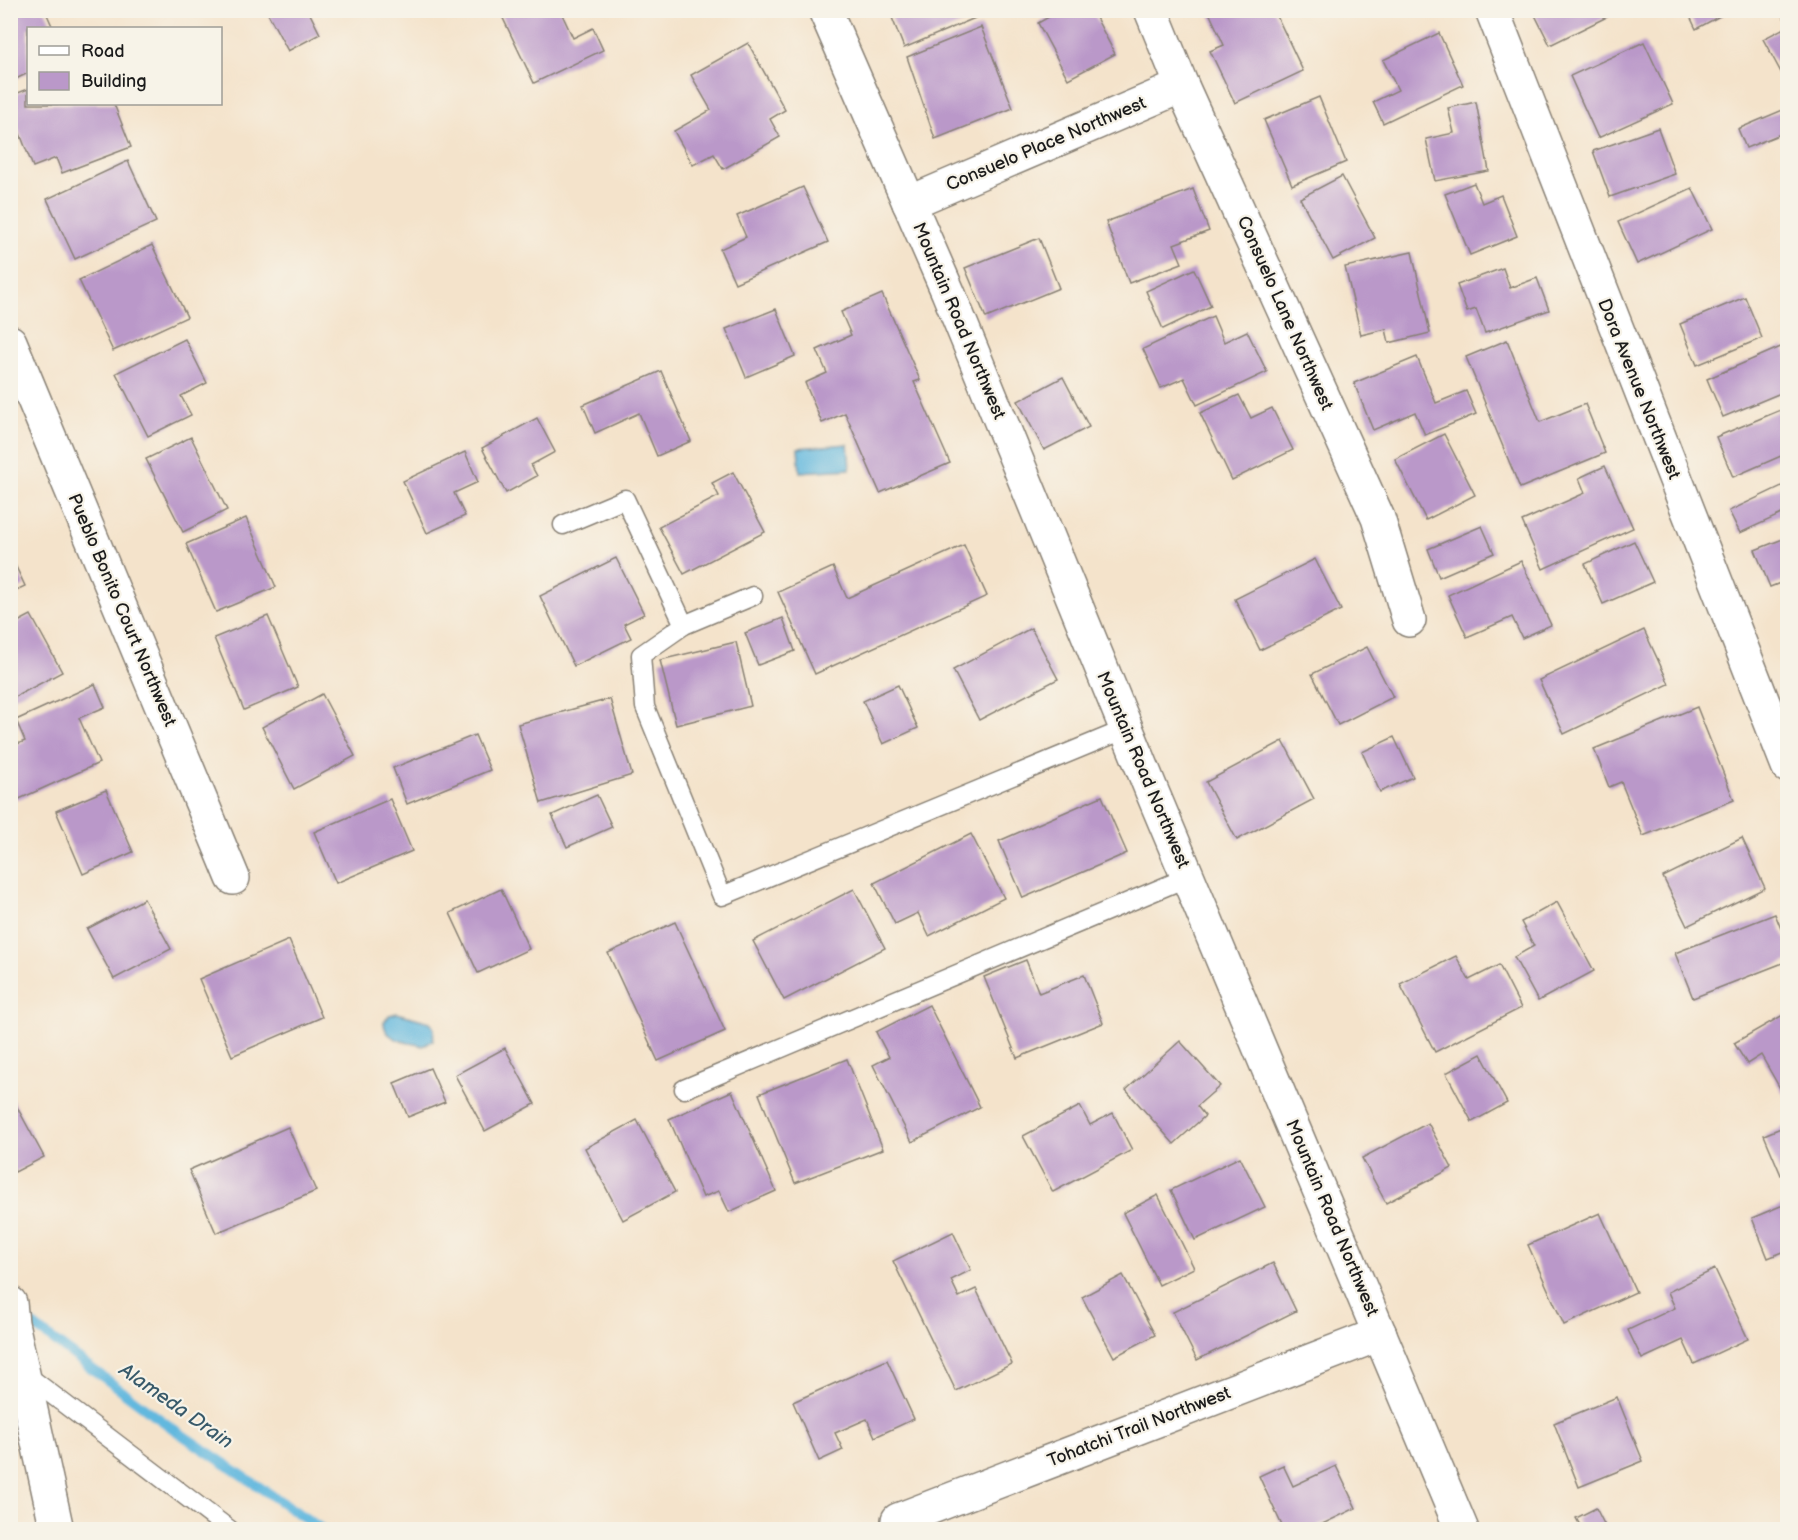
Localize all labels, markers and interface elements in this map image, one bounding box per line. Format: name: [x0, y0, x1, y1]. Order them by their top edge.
legend: [27, 27, 222, 105]
text: Road: [81, 41, 125, 62]
text: Building: [81, 71, 147, 92]
street label: Consuelo Place Northwest: [943, 92, 1150, 196]
street label: Consuelo Lane Northwest: [1233, 213, 1338, 414]
street label: Mountain Road Northwest: [908, 220, 1010, 423]
street label: Dora Avenue Northwest: [1593, 296, 1685, 483]
street label: Pueblo Bonito Court Northwest: [63, 490, 181, 730]
street label: Mountain Road Northwest: [1092, 669, 1194, 872]
street label: Mountain Road Northwest: [1281, 1117, 1383, 1320]
water label: Alameda Drain: [114, 1357, 237, 1454]
street label: Tohatchi Trail Northwest: [1044, 1382, 1234, 1472]

